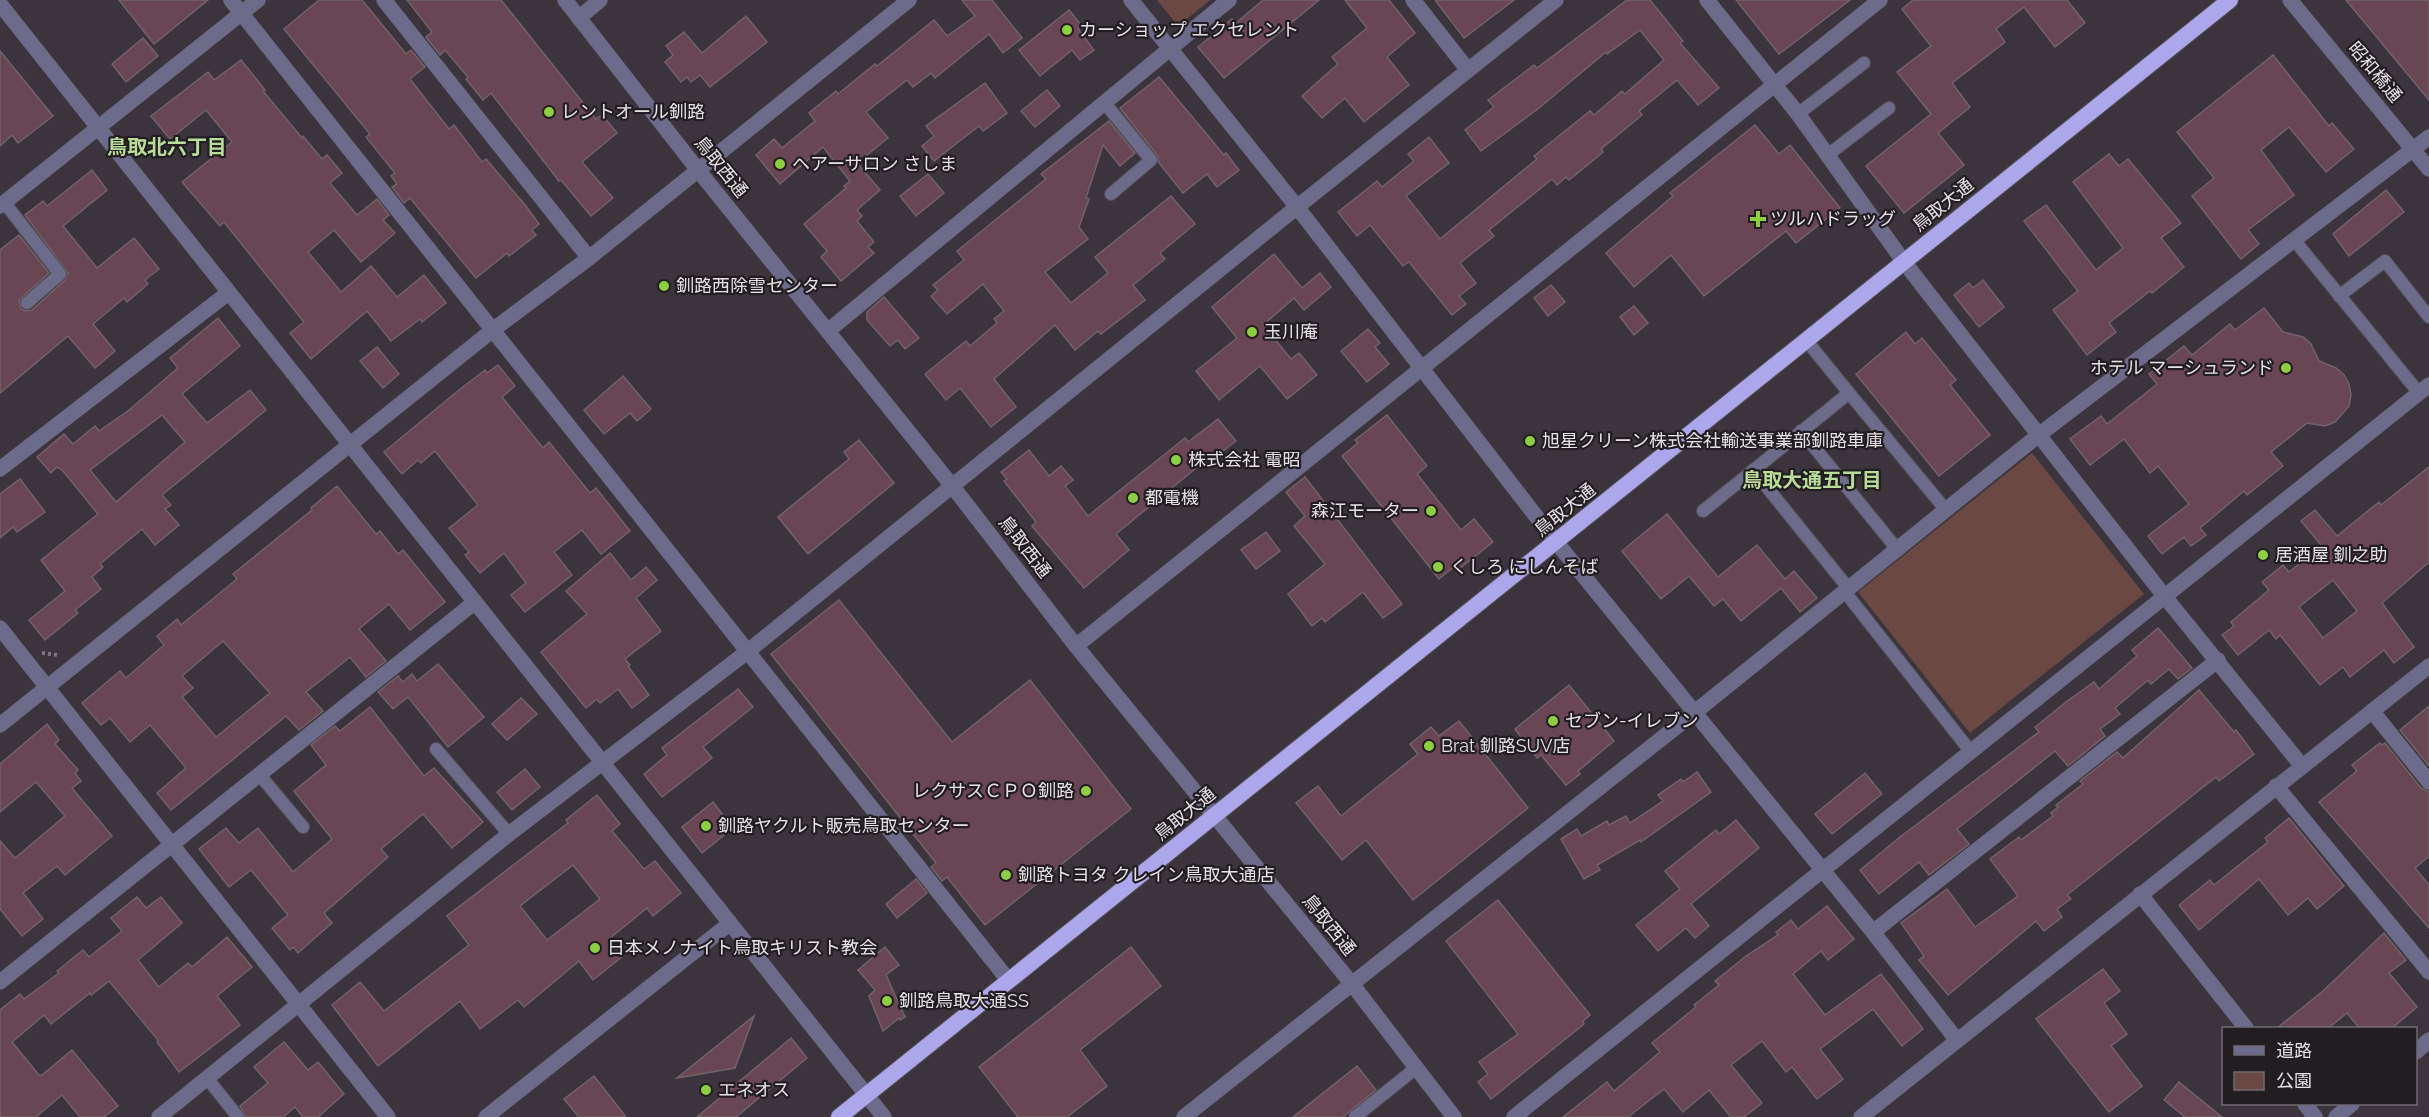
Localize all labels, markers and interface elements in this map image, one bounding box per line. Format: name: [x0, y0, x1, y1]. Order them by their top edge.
place label: カーショップ エクセレント: [1079, 19, 1299, 40]
marker: カーショップ エクセレント: [1060, 23, 1074, 37]
street label: 昭和橋通: [2344, 37, 2407, 106]
place label: レントオール釧路: [561, 101, 705, 122]
marker: レントオール釧路: [542, 105, 556, 119]
street label: 鳥取西通: [691, 132, 752, 201]
district label: 鳥取北六丁目: [107, 135, 227, 159]
place label: ヘアーサロン さしま: [792, 153, 957, 174]
marker: ヘアーサロン さしま: [773, 157, 787, 171]
street label: 鳥取大通: [1908, 174, 1977, 235]
place label: ツルハドラッグ: [1770, 208, 1896, 229]
marker: ツルハドラッグ: [1751, 212, 1765, 226]
place label: 釧路西除雪センター: [676, 275, 838, 296]
marker: 釧路西除雪センター: [657, 279, 671, 293]
place label: 玉川庵: [1264, 321, 1318, 342]
marker: 玉川庵: [1245, 325, 1259, 339]
place label: ホテル マーシュランド: [2090, 357, 2274, 378]
marker: ホテル マーシュランド: [2279, 361, 2293, 375]
place label: 旭星クリーン株式会社輸送事業部釧路車庫: [1542, 430, 1883, 451]
marker: 旭星クリーン株式会社輸送事業部釧路車庫: [1523, 434, 1537, 448]
place label: 株式会社 電昭: [1188, 449, 1301, 470]
marker: 株式会社 電昭: [1169, 453, 1183, 467]
district label: 鳥取大通五丁目: [1742, 468, 1882, 492]
street label: 鳥取大通: [1530, 479, 1599, 540]
place label: 都電機: [1145, 487, 1199, 508]
marker: 都電機: [1126, 491, 1140, 505]
place label: 森江モーター: [1311, 500, 1419, 521]
marker: 森江モーター: [1424, 504, 1438, 518]
street label: 鳥取西通: [995, 512, 1056, 582]
place label: 居酒屋 釧之助: [2275, 544, 2388, 565]
marker: 居酒屋 釧之助: [2256, 548, 2270, 562]
place label: くしろ にしんそば: [1450, 556, 1599, 577]
marker: くしろ にしんそば: [1431, 560, 1445, 574]
place label: セブン-イレブン: [1565, 710, 1699, 731]
marker: セブン-イレブン: [1546, 714, 1560, 728]
place label: Brat 釧路SUV店: [1441, 735, 1570, 756]
marker: Brat 釧路SUV店: [1422, 739, 1436, 753]
place label: レクサスＣＰＯ釧路: [912, 780, 1074, 801]
street label: 鳥取大通: [1150, 783, 1219, 844]
marker: レクサスＣＰＯ釧路: [1079, 784, 1093, 798]
place label: 釧路ヤクルト販売鳥取センター: [718, 815, 969, 836]
marker: 釧路ヤクルト販売鳥取センター: [699, 819, 713, 833]
place label: 釧路トヨタ クレイン鳥取大通店: [1018, 864, 1275, 885]
marker: 釧路トヨタ クレイン鳥取大通店: [999, 868, 1013, 882]
street label: 鳥取西通: [1299, 890, 1360, 959]
place label: 日本メノナイト鳥取キリスト教会: [607, 937, 877, 958]
marker: 日本メノナイト鳥取キリスト教会: [588, 941, 602, 955]
place label: 釧路鳥取大通SS: [899, 990, 1029, 1011]
marker: 釧路鳥取大通SS: [880, 994, 894, 1008]
legend: [2222, 1027, 2417, 1105]
text: 道路: [2276, 1040, 2312, 1061]
text: 公園: [2276, 1070, 2312, 1091]
place label: エネオス: [718, 1079, 790, 1100]
marker: エネオス: [699, 1083, 713, 1097]

